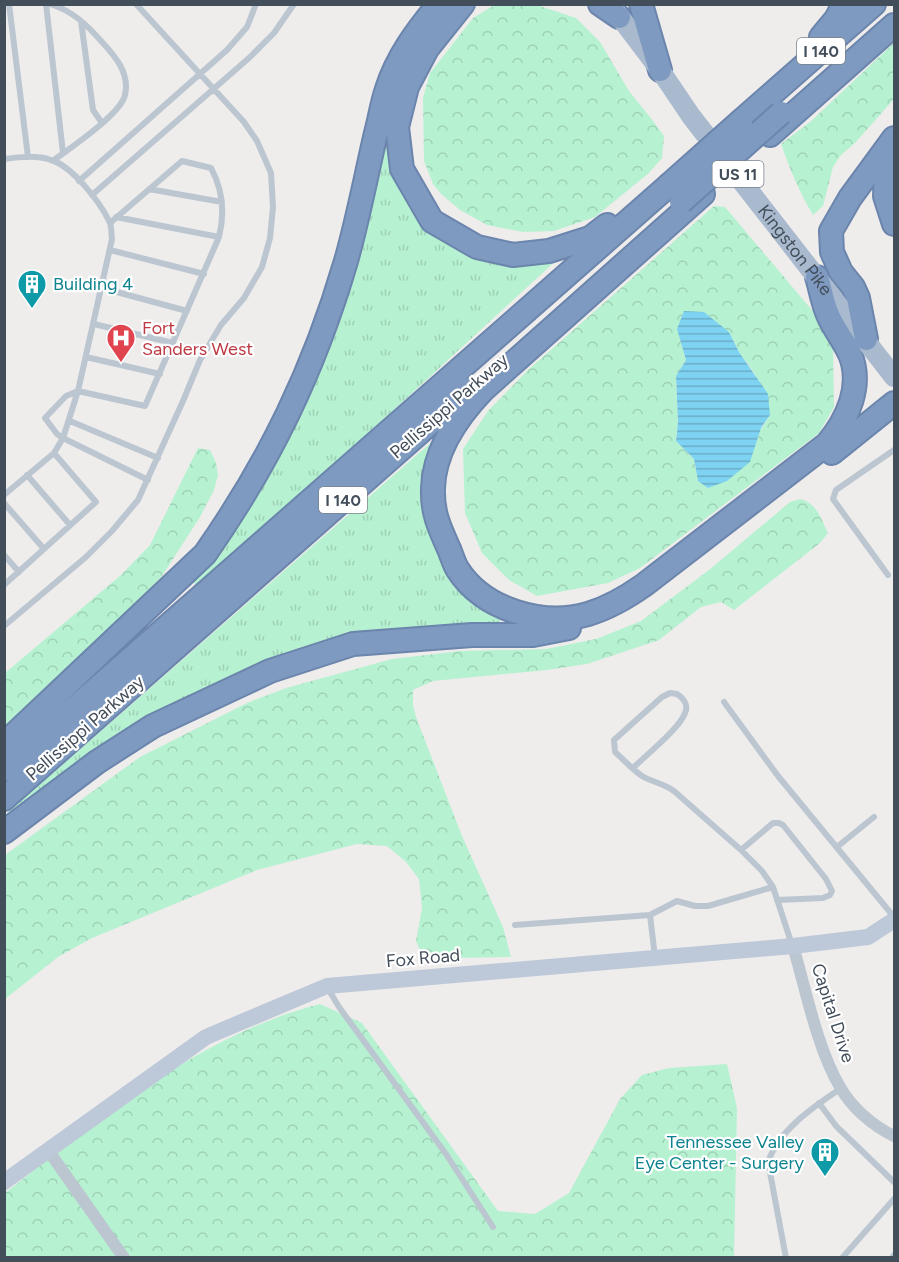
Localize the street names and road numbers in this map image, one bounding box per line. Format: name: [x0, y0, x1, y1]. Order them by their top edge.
road number: I 140: [797, 38, 845, 64]
road number: US 11: [712, 161, 764, 187]
street label: Kingston Pike: [753, 200, 837, 300]
street label: Pellissippi Parkway: [385, 348, 513, 463]
road number: I 140: [319, 487, 367, 513]
street label: Pellissippi Parkway: [21, 670, 149, 785]
street label: Fox Road: [385, 944, 461, 972]
street label: Capital Drive: [807, 961, 859, 1066]

